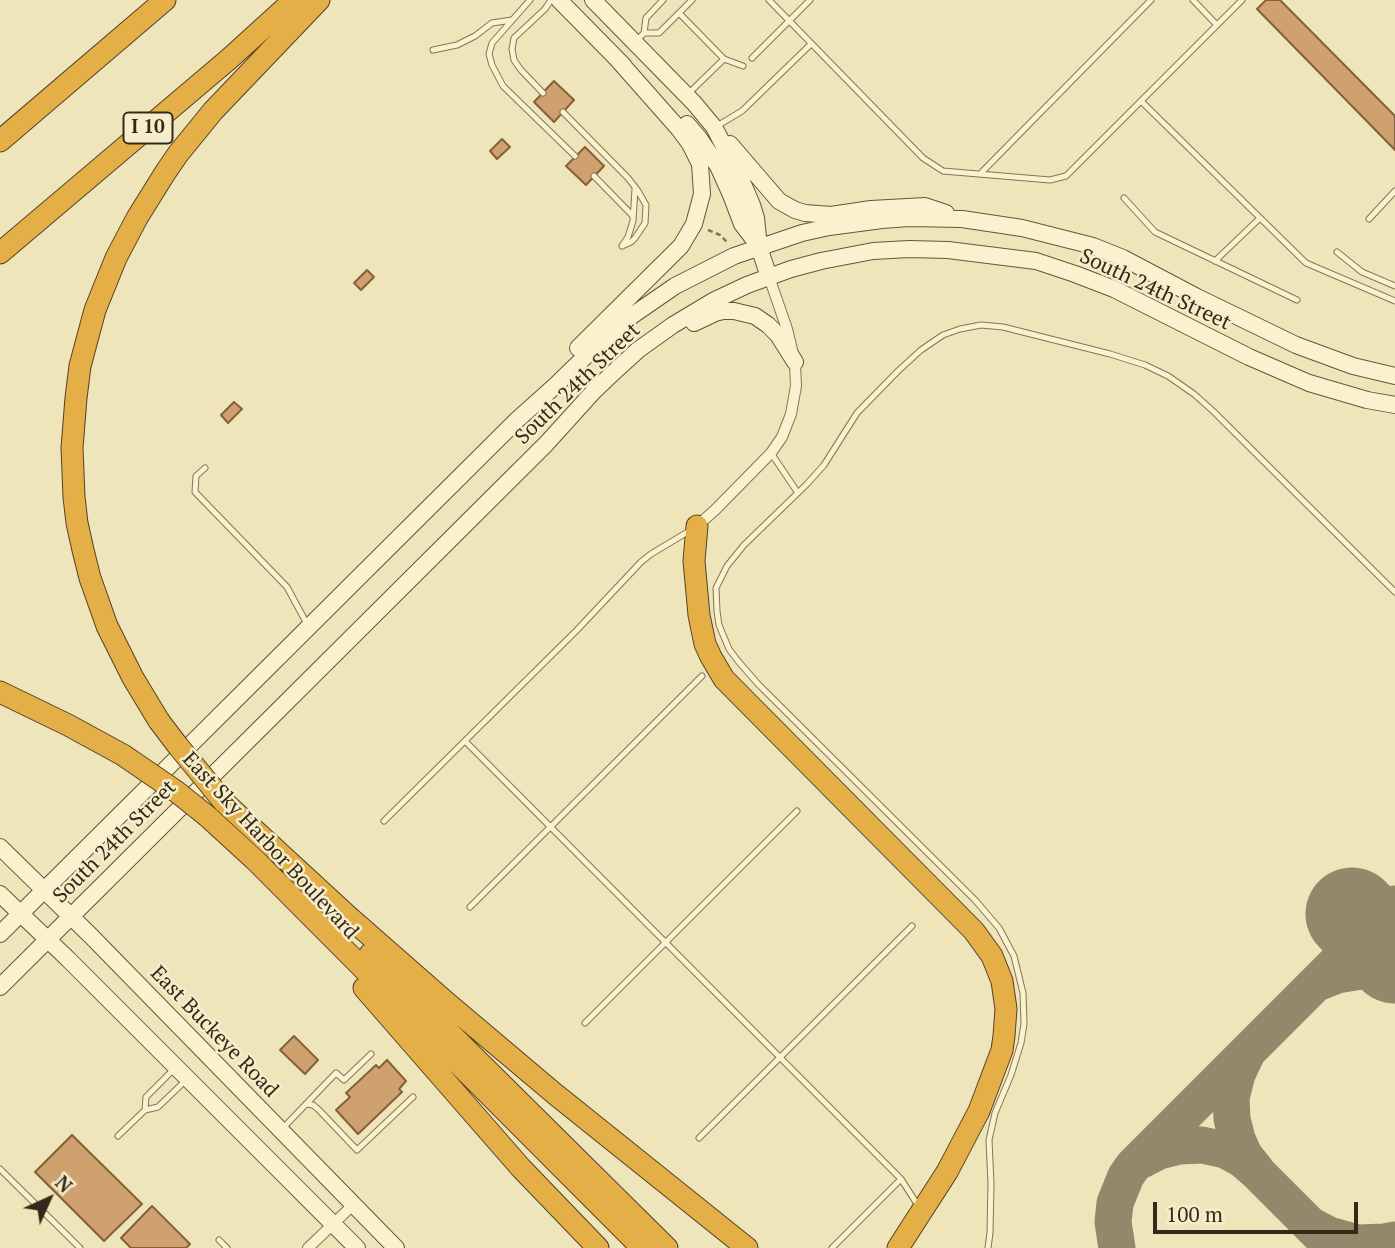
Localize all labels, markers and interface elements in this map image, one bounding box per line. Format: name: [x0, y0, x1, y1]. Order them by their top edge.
road number: I 10: [124, 112, 172, 144]
street label: South 24th Street: [1075, 244, 1235, 336]
street label: South 24th Street: [510, 318, 646, 450]
street label: East Sky Harbor Boulevard: [177, 747, 363, 945]
street label: South 24th Street: [48, 775, 182, 909]
street label: East Buckeye Road: [145, 961, 283, 1103]
north arrow: [14, 1164, 84, 1234]
text: N: [50, 1170, 78, 1198]
scale bar: [1157, 1188, 1362, 1232]
text: 100 m: [1166, 1200, 1223, 1228]

